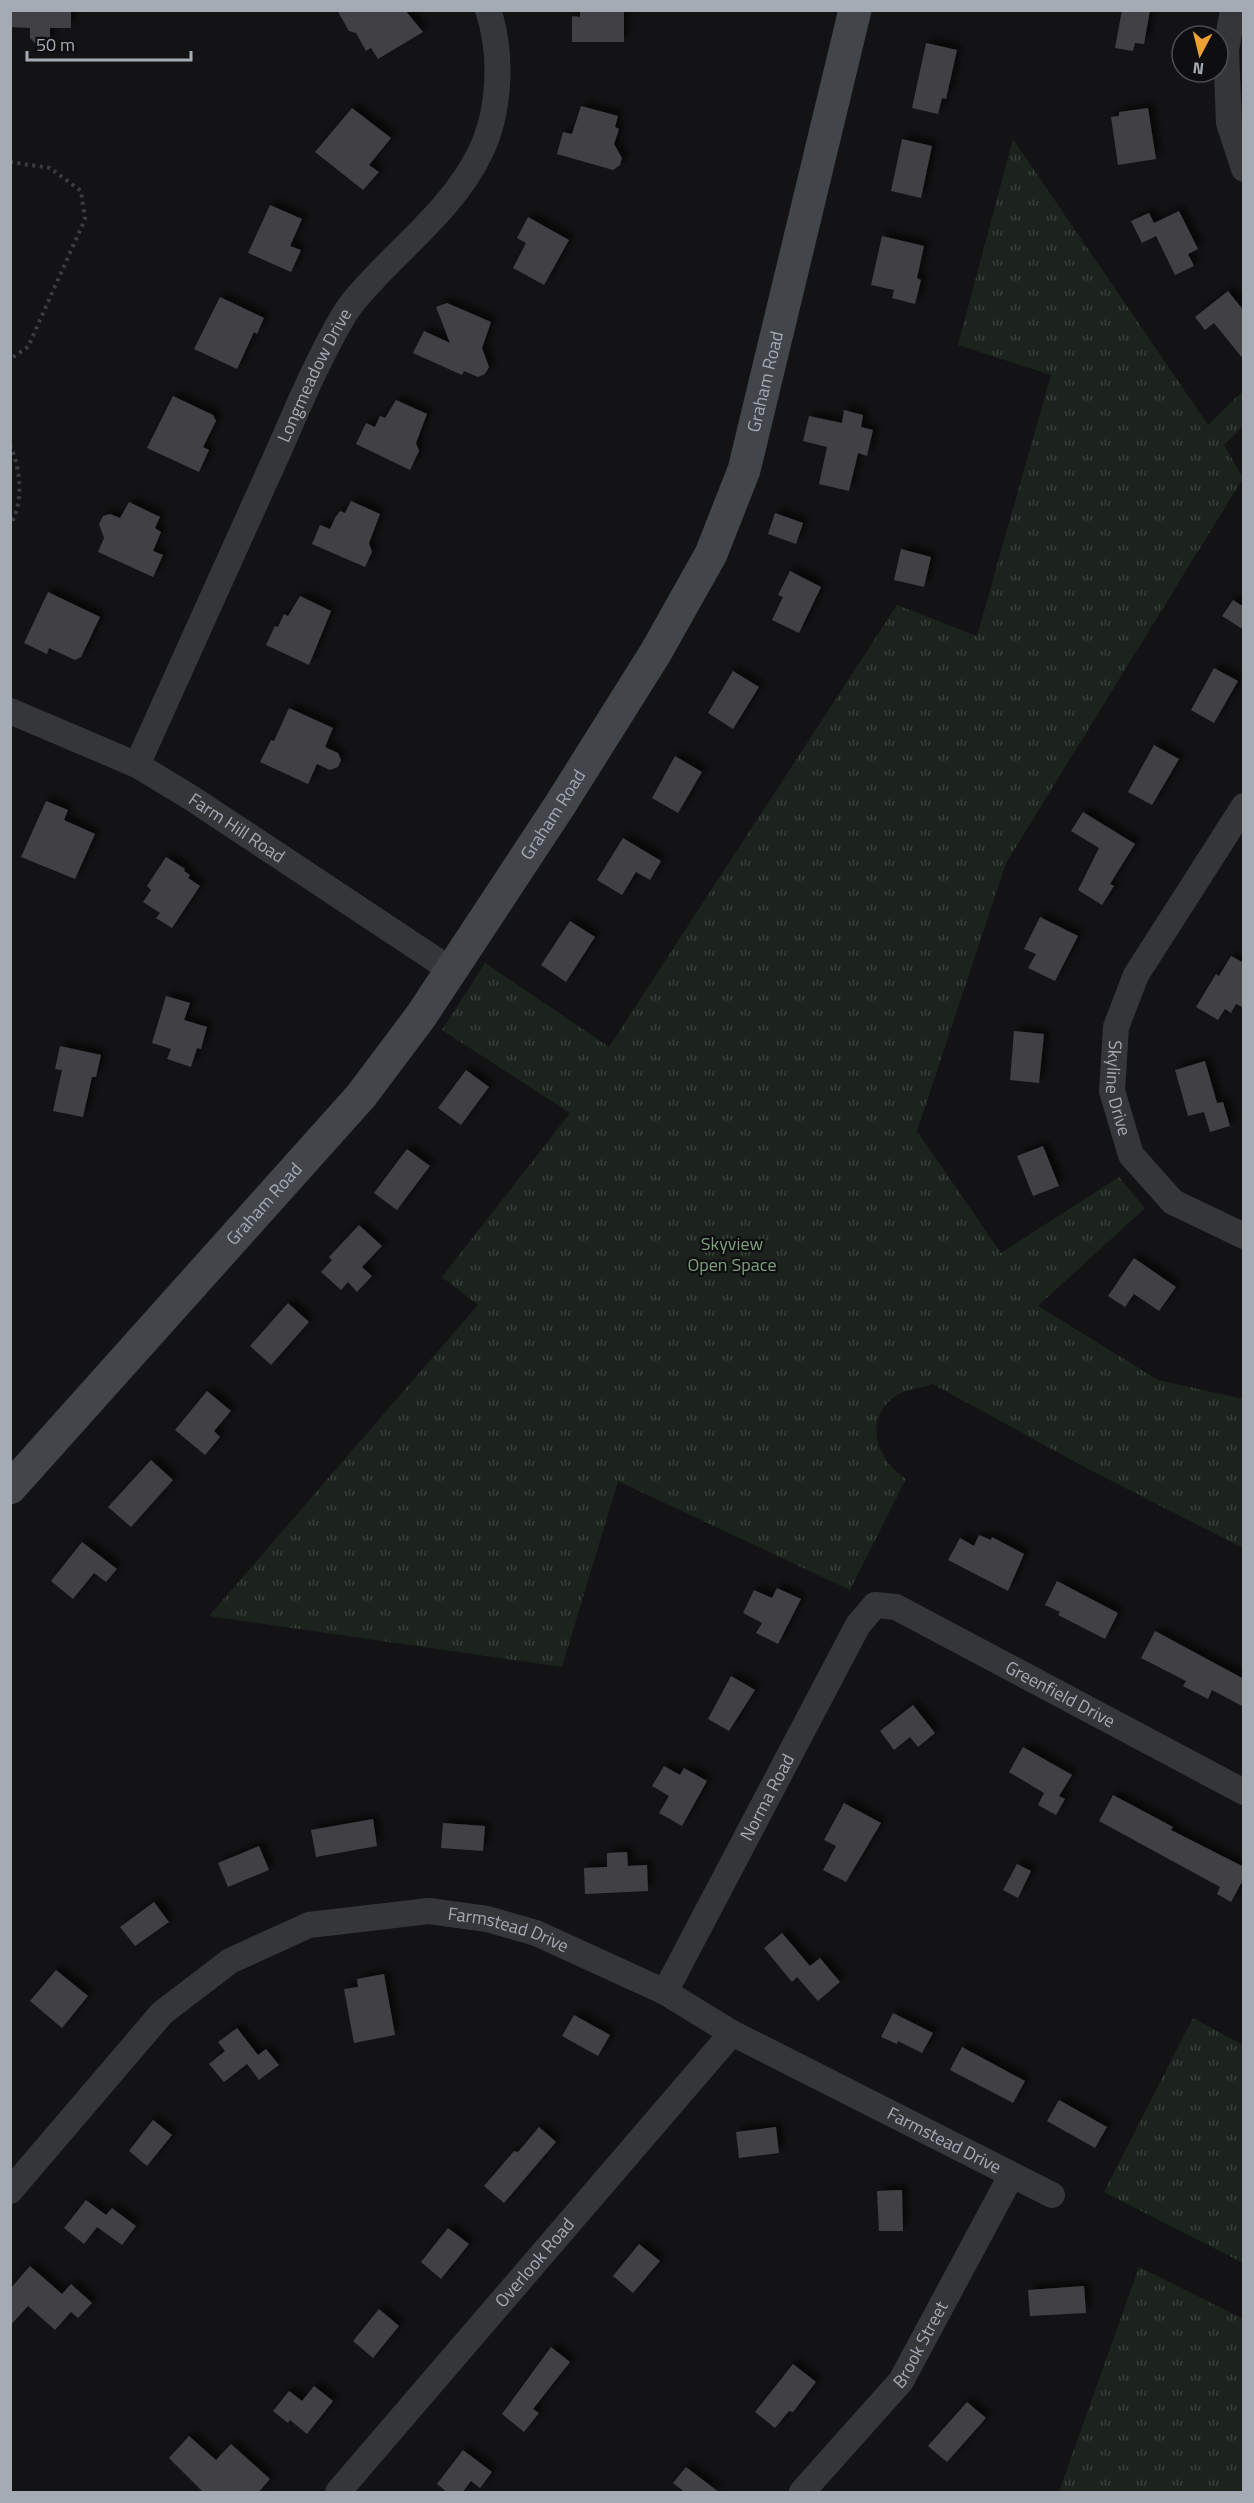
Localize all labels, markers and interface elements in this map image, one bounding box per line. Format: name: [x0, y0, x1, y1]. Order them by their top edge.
scale bar: [27, 24, 190, 62]
north arrow: [1170, 24, 1230, 84]
text: 50 m: [36, 31, 75, 58]
text: N: [1191, 56, 1205, 81]
street label: Longmeadow Drive: [270, 303, 358, 447]
street label: Graham Road: [740, 328, 790, 435]
street label: Graham Road: [513, 764, 592, 865]
street label: Farm Hill Road: [183, 786, 291, 869]
street label: Skyline Drive: [1099, 1039, 1139, 1139]
street label: Graham Road: [219, 1156, 308, 1251]
park label: Skyview Open Space: [687, 1230, 777, 1278]
street label: Greenfield Drive: [1001, 1654, 1120, 1734]
street label: Norma Road: [733, 1749, 801, 1845]
street label: Farmstead Drive: [446, 1900, 573, 1959]
street label: Farmstead Drive: [883, 2100, 1006, 2180]
street label: Overlook Road: [488, 2212, 581, 2313]
street label: Brook Street: [886, 2295, 955, 2394]

